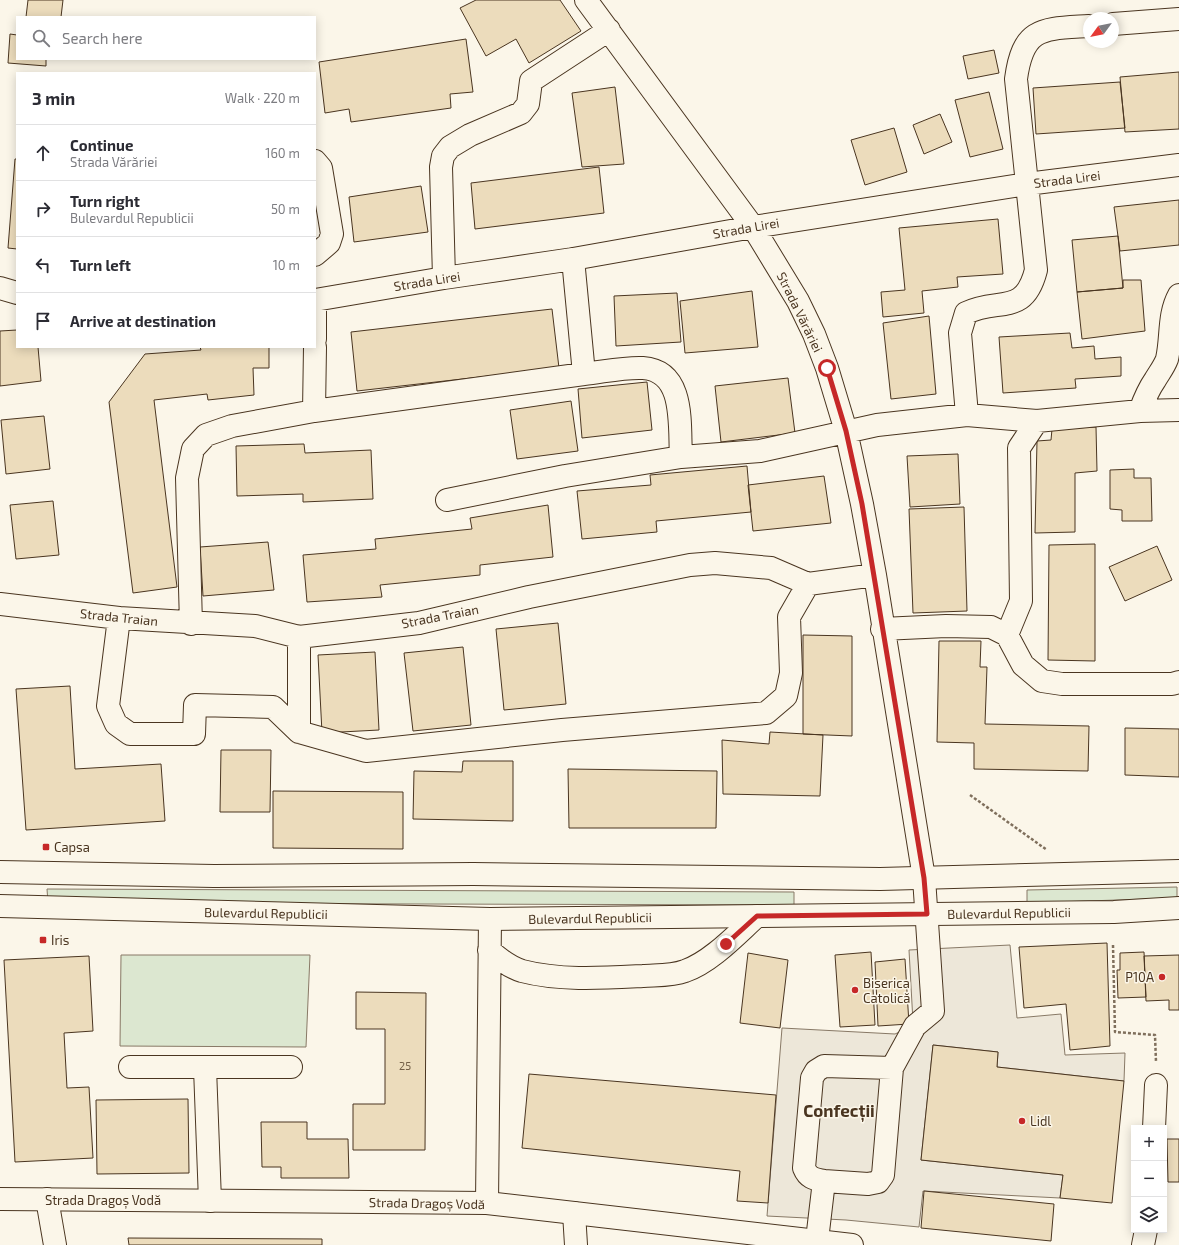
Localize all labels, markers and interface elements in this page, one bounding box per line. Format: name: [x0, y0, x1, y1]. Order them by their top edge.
north arrow: [1083, 12, 1119, 48]
search box: [16, 16, 316, 60]
icon: search: [30, 27, 52, 49]
text: Search here: [62, 29, 143, 47]
text: 3 min: [32, 88, 75, 108]
text: Walk · 220 m: [225, 90, 300, 106]
text: Continue: [70, 136, 133, 154]
icon: ahead: [32, 142, 54, 164]
text: 160 m: [265, 145, 300, 161]
text: Strada Vărăriei: [70, 154, 157, 170]
street label: Strada Lirei: [1033, 167, 1101, 191]
text: Turn right: [70, 192, 140, 210]
icon: right: [32, 198, 54, 220]
text: 50 m: [271, 201, 300, 217]
text: Bulevardul Republicii: [70, 210, 194, 226]
street label: Strada Lirei: [712, 214, 780, 242]
icon: left: [32, 254, 54, 276]
text: Turn left: [70, 256, 131, 274]
text: 10 m: [273, 257, 300, 273]
street label: Strada Lirei: [393, 268, 461, 294]
street label: Strada Vărăriei: [774, 269, 826, 355]
icon: arrive: [32, 310, 54, 332]
text: Arrive at destination: [70, 312, 216, 330]
route start: [818, 359, 836, 377]
street label: Strada Traian: [400, 601, 480, 631]
street label: Strada Traian: [79, 605, 159, 629]
place label: Capsa: [54, 839, 90, 855]
marker: Capsa: [41, 842, 51, 852]
street label: Bulevardul Republicii: [204, 904, 328, 922]
street label: Bulevardul Republicii: [947, 904, 1071, 922]
street label: Bulevardul Republicii: [528, 909, 652, 927]
place label: Iris: [51, 932, 69, 948]
marker: Iris: [38, 935, 48, 945]
route end: [717, 935, 735, 953]
place label: P10A: [1125, 969, 1154, 985]
marker: P10A: [1157, 972, 1167, 982]
place label: Biserica Catolică: [863, 975, 910, 1006]
marker: Biserica Catolică: [850, 985, 860, 995]
house number: 25: [399, 1059, 411, 1072]
district label: Confecții: [803, 1100, 875, 1123]
place label: Lidl: [1030, 1113, 1051, 1129]
marker: Lidl: [1017, 1116, 1027, 1126]
map controls: [1131, 1125, 1167, 1233]
button: +: [1131, 1125, 1167, 1161]
button: −: [1131, 1161, 1167, 1197]
street label: Strada Dragoș Vodă: [45, 1192, 161, 1209]
street label: Strada Dragoș Vodă: [369, 1194, 485, 1213]
button: layers: [1131, 1197, 1167, 1233]

